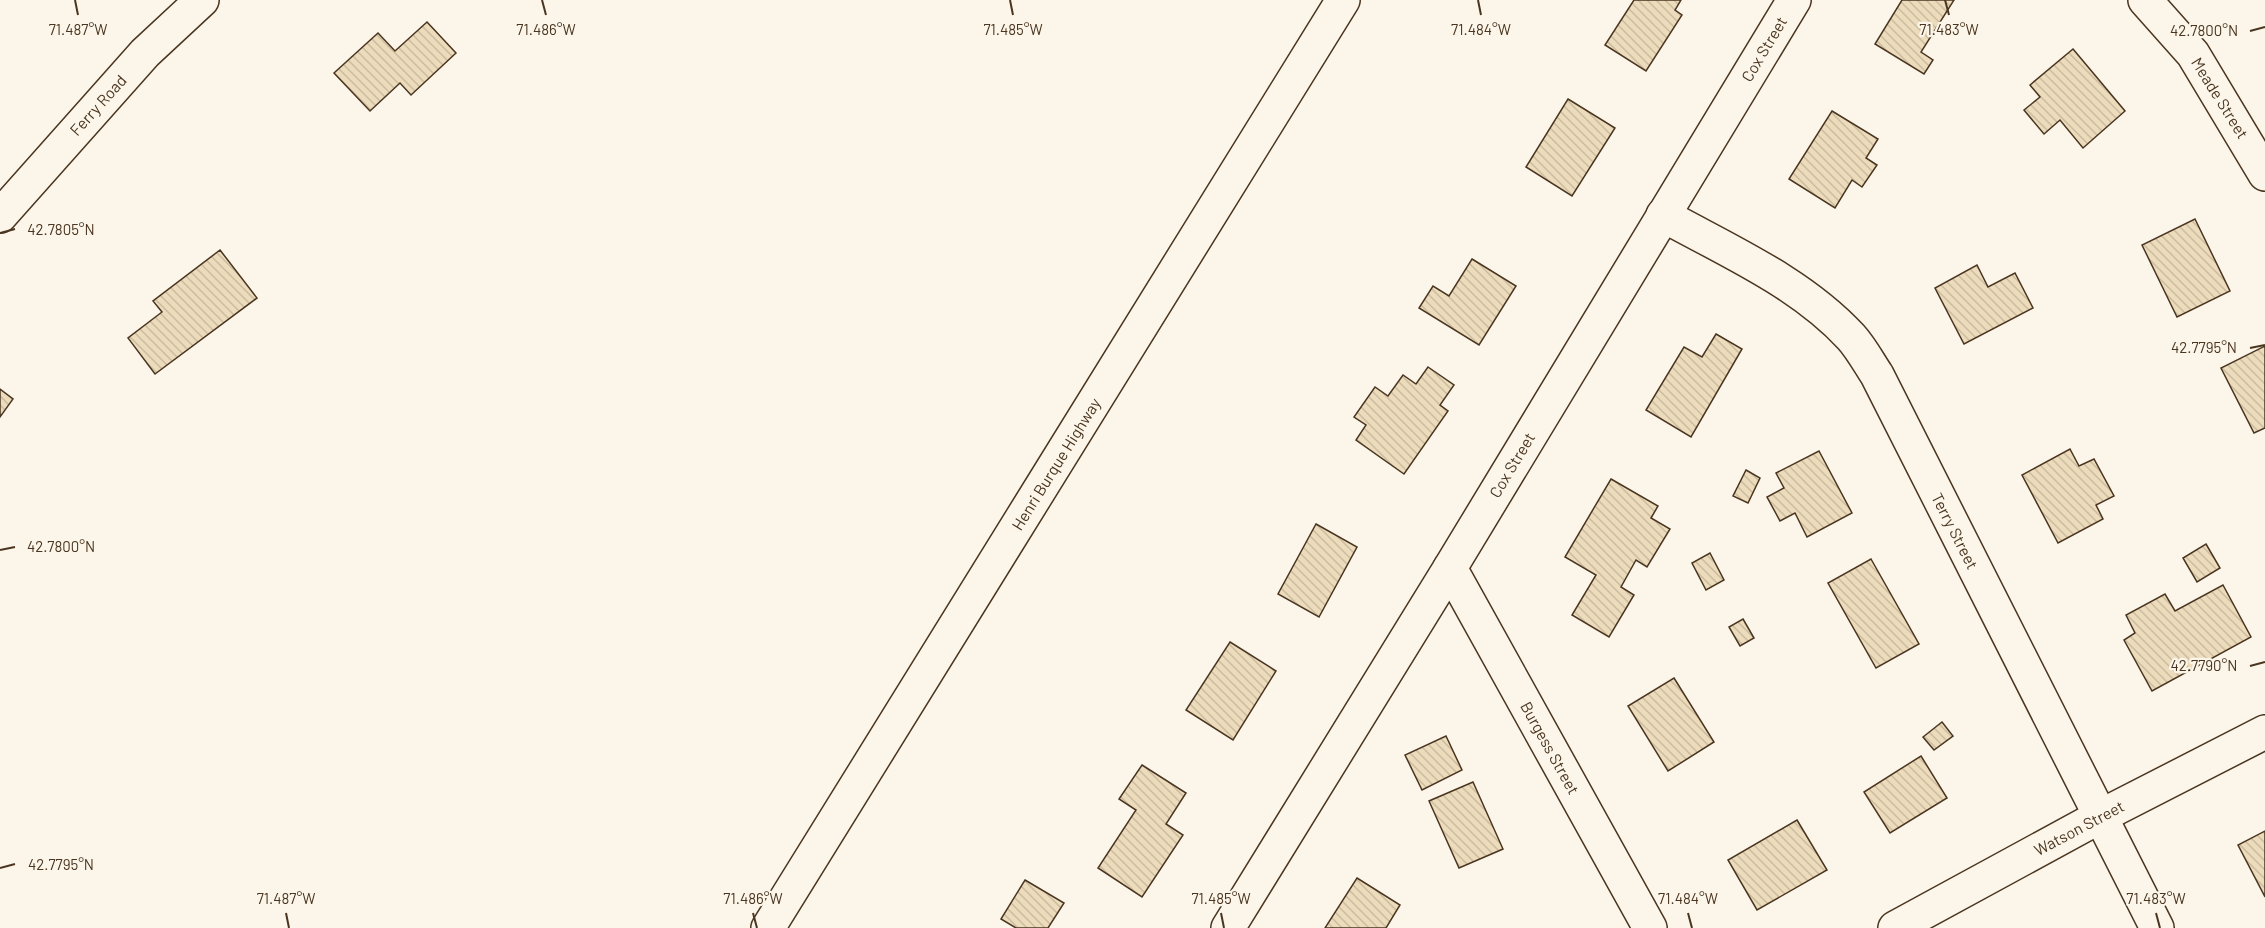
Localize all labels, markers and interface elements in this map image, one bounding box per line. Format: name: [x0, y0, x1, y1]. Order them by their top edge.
street label: Cox Street: [1737, 13, 1790, 85]
text: 71.487°W: [49, 20, 107, 38]
text: 71.486°W: [516, 20, 576, 38]
text: 71.485°W: [983, 20, 1043, 38]
text: 71.484°W: [1451, 20, 1511, 38]
text: 71.483°W: [1919, 20, 1979, 38]
text: 42.7800°N: [2170, 21, 2238, 39]
street label: Meade Street: [2188, 54, 2253, 142]
street label: Ferry Road: [65, 70, 130, 139]
text: 42.7805°N: [27, 220, 95, 238]
text: 42.7795°N: [2171, 338, 2237, 356]
street label: Henri Burque Highway: [1007, 394, 1104, 533]
street label: Cox Street: [1485, 429, 1538, 501]
street label: Terry Street: [1928, 490, 1983, 572]
text: 42.7800°N: [27, 537, 95, 555]
text: 42.7790°N: [2171, 656, 2237, 674]
street label: Burgess Street: [1517, 698, 1584, 797]
street label: Watson Street: [2031, 796, 2127, 859]
text: 42.7795°N: [28, 855, 94, 873]
text: 71.487°W: [257, 889, 315, 907]
text: 71.486°W: [723, 889, 783, 907]
text: 71.485°W: [1191, 889, 1251, 907]
text: 71.484°W: [1658, 889, 1718, 907]
text: 71.483°W: [2126, 889, 2186, 907]

